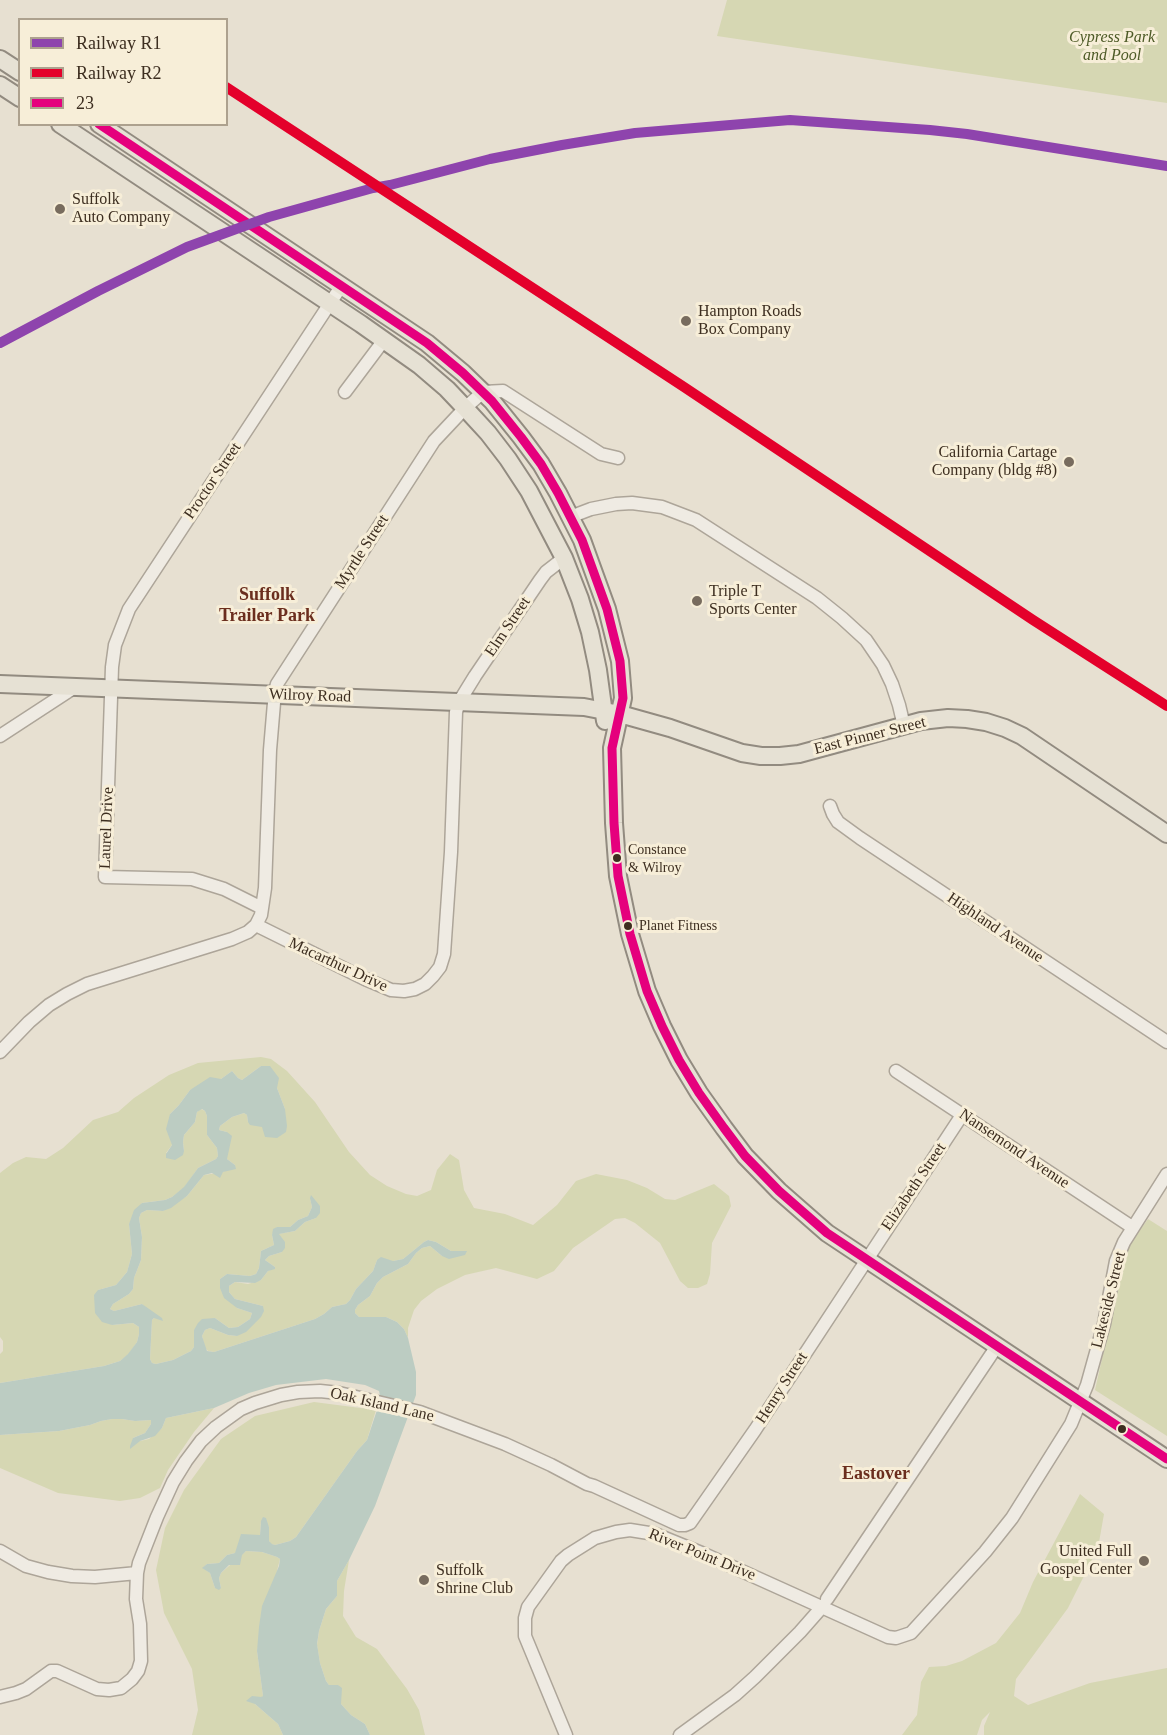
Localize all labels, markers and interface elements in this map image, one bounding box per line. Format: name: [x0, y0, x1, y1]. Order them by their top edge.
legend: [18, 18, 228, 126]
park label: Cypress Park and Pool: [1069, 28, 1155, 66]
text: Railway R1: [76, 33, 162, 53]
text: Railway R2: [76, 63, 162, 83]
text: 23: [76, 93, 94, 113]
place label: Suffolk Auto Company: [72, 190, 170, 228]
marker: Suffolk Auto Company: [53, 202, 67, 216]
place label: Hampton Roads Box Company: [698, 302, 802, 340]
marker: Hampton Roads Box Company: [679, 314, 693, 328]
street label: Proctor Street: [180, 439, 246, 523]
place label: California Cartage Company (bldg #8): [932, 443, 1057, 481]
marker: California Cartage Company (bldg #8): [1062, 455, 1076, 469]
street label: Myrtle Street: [331, 511, 393, 593]
place label: Triple T Sports Center: [709, 582, 797, 620]
district label: Suffolk Trailer Park: [219, 584, 315, 626]
street label: Elm Street: [481, 593, 535, 661]
marker: Triple T Sports Center: [690, 594, 704, 608]
street label: Wilroy Road: [268, 685, 352, 707]
street label: East Pinner Street: [812, 713, 928, 759]
street label: Laurel Drive: [96, 787, 118, 869]
place label: Constance & Wilroy: [628, 842, 686, 874]
marker: Constance & Wilroy: [611, 852, 623, 864]
street label: Highland Avenue: [943, 889, 1047, 967]
place label: Planet Fitness: [639, 918, 717, 934]
marker: Planet Fitness: [622, 920, 634, 932]
street label: Macarthur Drive: [285, 934, 391, 996]
street label: Nansemond Avenue: [955, 1105, 1073, 1193]
street label: Elizabeth Street: [878, 1139, 950, 1235]
street label: Lakeside Street: [1088, 1250, 1130, 1350]
street label: Henry Street: [752, 1349, 812, 1427]
street label: Oak Island Lane: [328, 1384, 436, 1426]
unlabelled marker: [1116, 1423, 1128, 1435]
district label: Eastover: [842, 1463, 910, 1485]
street label: River Point Drive: [646, 1525, 758, 1585]
place label: United Full Gospel Center: [1040, 1542, 1132, 1580]
marker: United Full Gospel Center: [1137, 1554, 1151, 1568]
place label: Suffolk Shrine Club: [436, 1561, 513, 1599]
marker: Suffolk Shrine Club: [417, 1573, 431, 1587]

